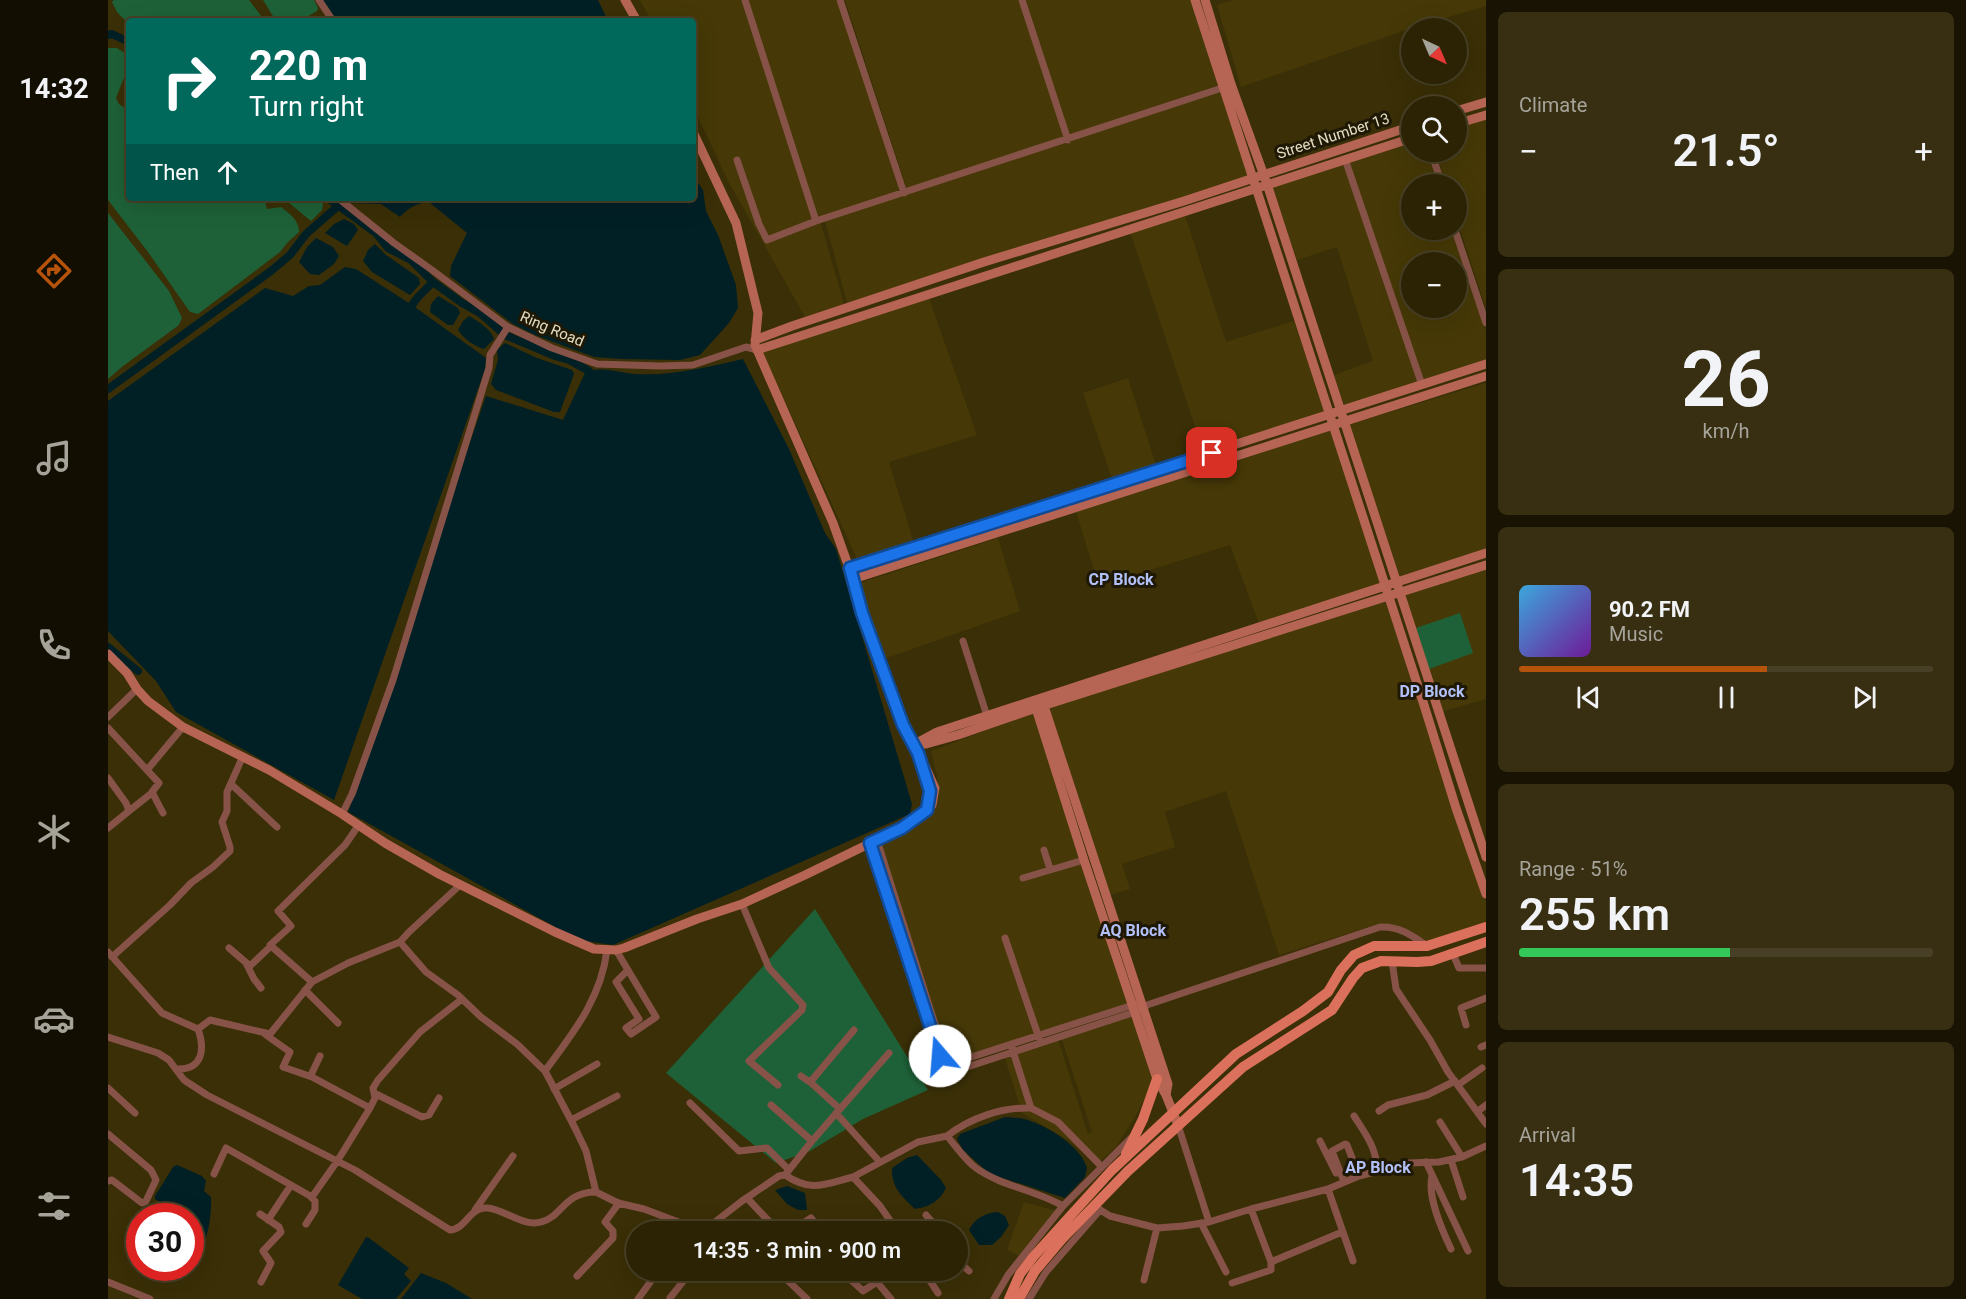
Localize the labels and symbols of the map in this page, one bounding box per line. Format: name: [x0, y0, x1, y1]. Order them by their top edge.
north arrow: [1401, 18, 1467, 84]
street label: Street Number 13: [1274, 109, 1392, 163]
street label: Ring Road: [517, 307, 587, 351]
pin: [1186, 427, 1237, 478]
district label: CP Block: [1088, 570, 1154, 589]
district label: DP Block: [1399, 682, 1465, 701]
district label: AQ Block: [1100, 921, 1166, 940]
position arrow: [908, 1024, 972, 1088]
district label: AP Block: [1345, 1158, 1411, 1177]
speed limit sign: 30: [126, 1203, 204, 1281]

